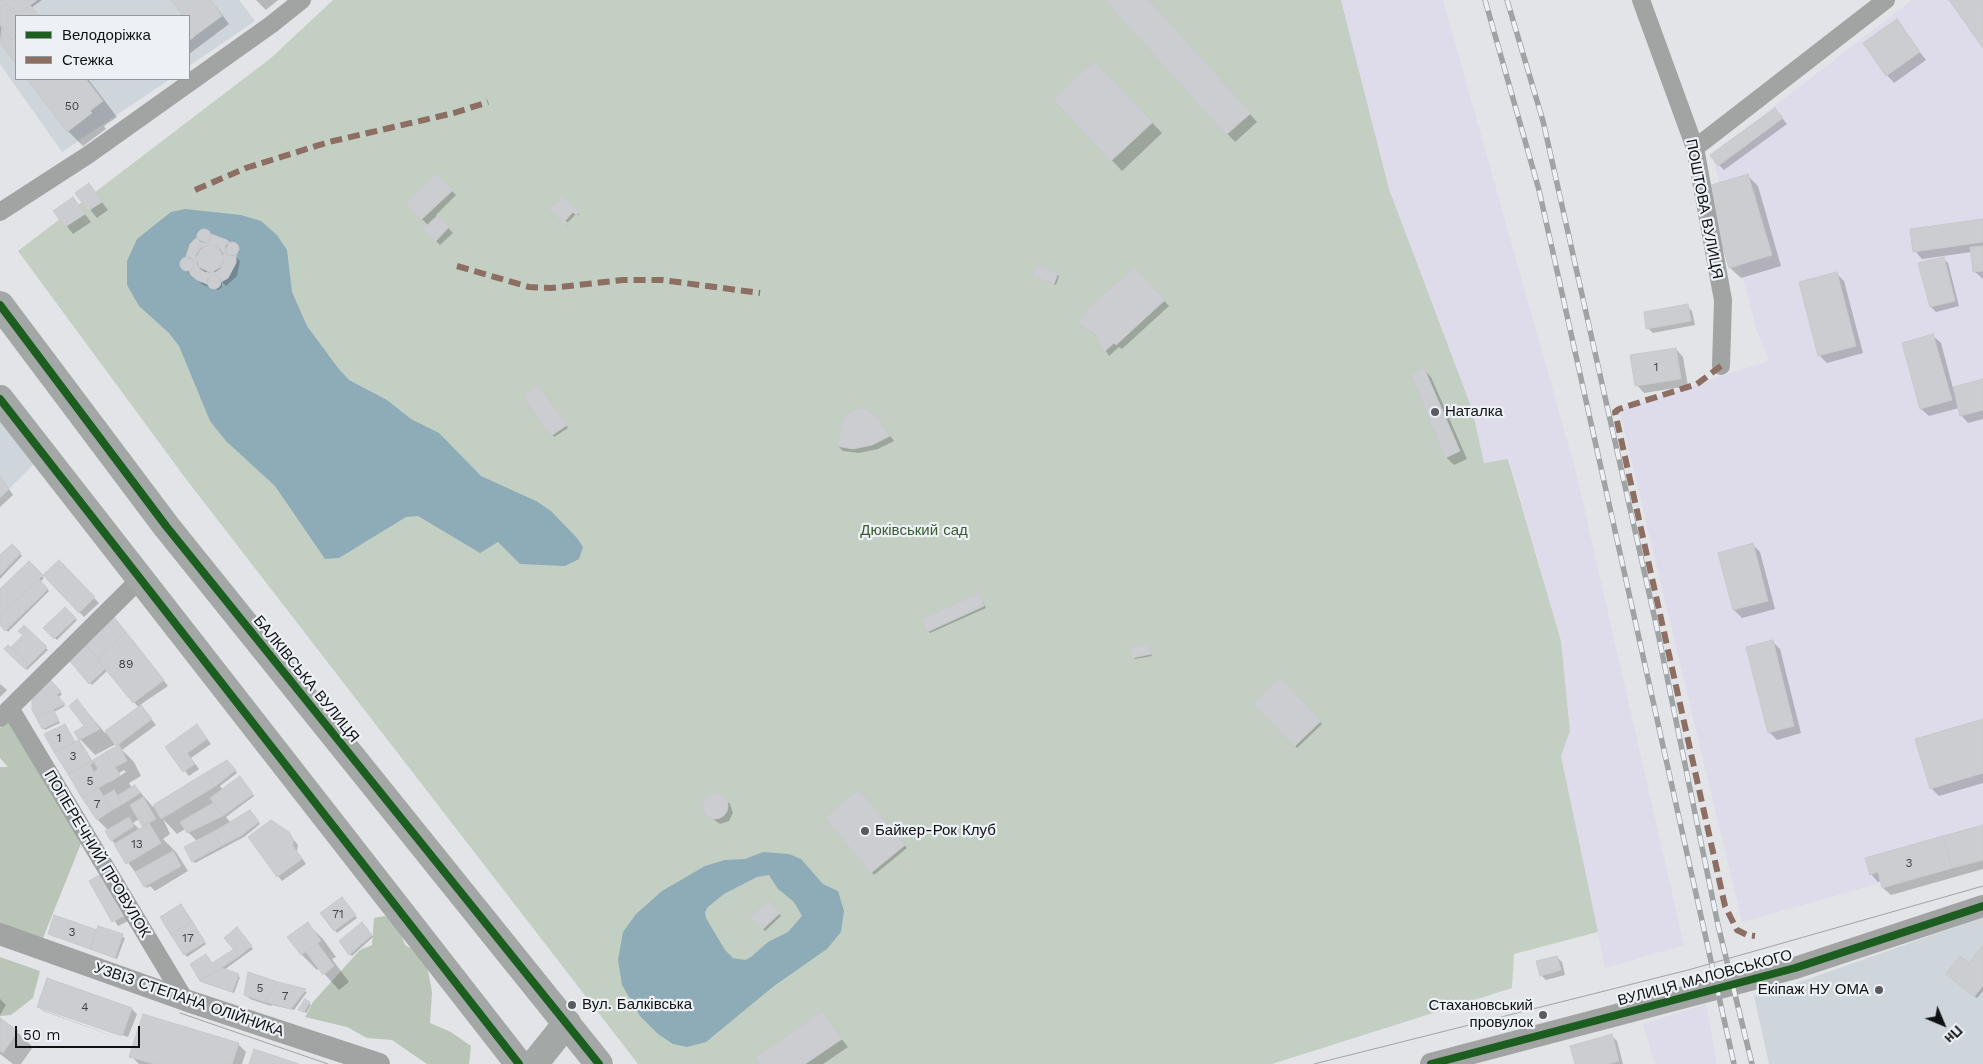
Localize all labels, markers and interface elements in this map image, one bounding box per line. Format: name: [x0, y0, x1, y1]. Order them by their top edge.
legend: [15, 15, 190, 80]
text: Велодоріжка: [62, 26, 151, 44]
text: Стежка: [62, 51, 113, 69]
house number: 50: [65, 99, 79, 113]
street label: ПОШТОВА ВУЛИЦЯ: [1682, 138, 1726, 280]
house number: 1: [1654, 360, 1658, 374]
place label: Наталка: [1445, 403, 1503, 421]
marker: Наталка: [1429, 406, 1441, 418]
park label: Дюківський сад: [860, 522, 968, 540]
street label: БАЛКІВСЬКА ВУЛИЦЯ: [249, 612, 363, 746]
house number: 89: [119, 657, 133, 671]
house number: 1: [57, 731, 61, 745]
house number: 3: [70, 749, 76, 763]
street label: ПОПЕРЕЧНИЙ ПРОВУЛОК: [40, 767, 154, 941]
house number: 5: [87, 774, 93, 788]
house number: 7: [94, 797, 100, 811]
place label: Байкер-Рок Клуб: [875, 822, 996, 840]
marker: Байкер-Рок Клуб: [859, 825, 871, 837]
house number: 13: [131, 837, 143, 851]
house number: 3: [1906, 856, 1912, 870]
house number: 71: [332, 907, 344, 921]
house number: 3: [69, 925, 75, 939]
house number: 17: [182, 931, 194, 945]
street label: ВУЛИЦЯ МАЛОВСЬКОГО: [1616, 946, 1794, 1010]
street label: УЗВІЗ СТЕПАНА ОЛІЙНИКА: [92, 959, 286, 1041]
house number: 5: [257, 981, 263, 995]
place label: Екіпаж НУ ОМА: [1758, 981, 1869, 999]
marker: Екіпаж НУ ОМА: [1873, 984, 1885, 996]
house number: 7: [282, 989, 288, 1003]
place label: Вул. Балківська: [582, 996, 692, 1014]
place label: Стахановський провулок: [1428, 997, 1533, 1032]
marker: Вул. Балківська: [566, 999, 578, 1011]
north arrow: [1918, 999, 1968, 1049]
house number: 4: [81, 1000, 89, 1014]
marker: Стахановський провулок: [1537, 1009, 1549, 1021]
scale bar: [18, 1016, 142, 1048]
text: Пн: [1941, 1022, 1966, 1047]
text: 50 m: [23, 1026, 60, 1044]

